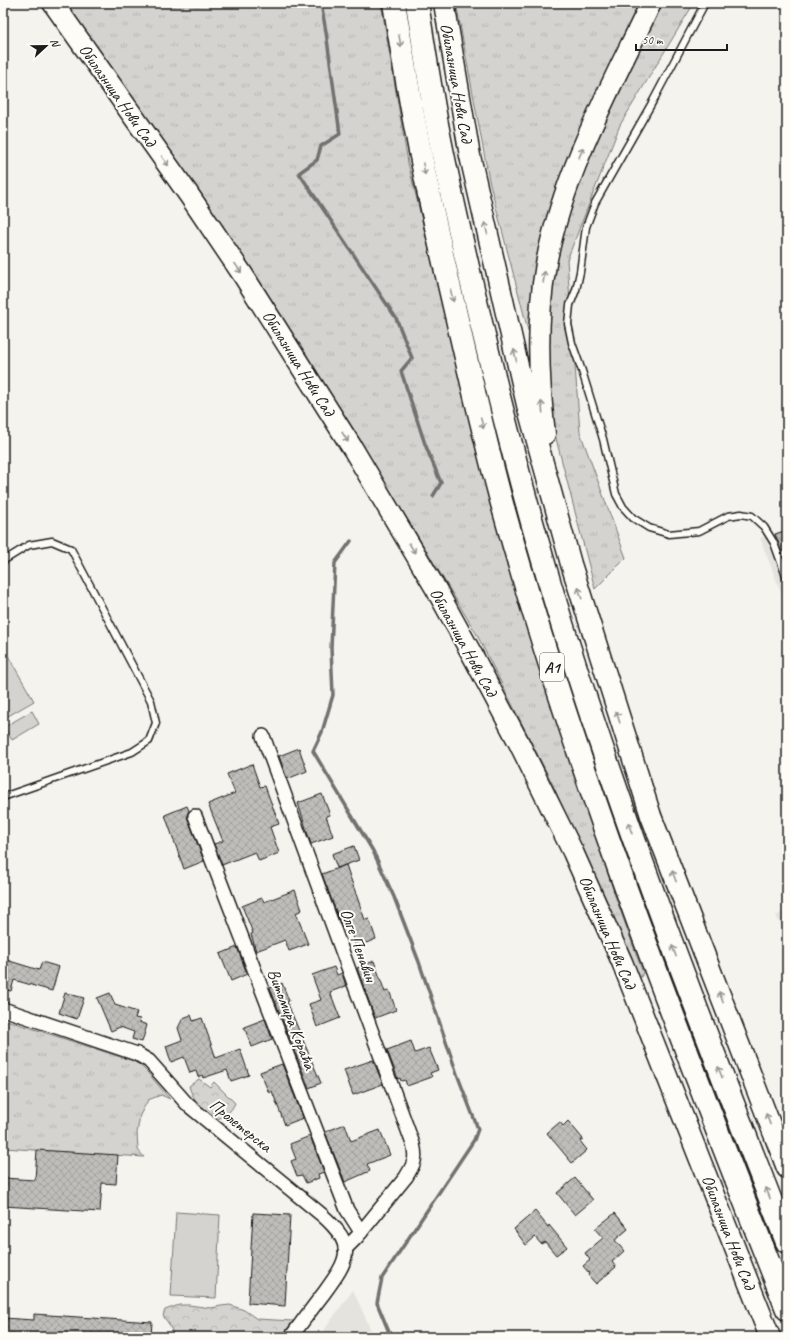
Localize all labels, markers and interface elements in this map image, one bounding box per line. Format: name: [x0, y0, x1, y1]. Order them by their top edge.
street label: Обилазница Нови Сад: [436, 22, 478, 146]
north arrow: [26, 26, 66, 66]
scale bar: [636, 26, 727, 52]
text: 50 m: [642, 32, 664, 48]
one-way arrow: [397, 35, 405, 48]
text: N: [48, 36, 64, 50]
street label: Обилазница Нови Сад: [74, 40, 162, 152]
one-way arrow: [578, 147, 585, 159]
one-way arrow: [161, 155, 169, 166]
one-way arrow: [420, 163, 428, 176]
one-way arrow: [481, 222, 489, 235]
one-way arrow: [234, 262, 242, 273]
one-way arrow: [540, 271, 548, 284]
one-way arrow: [448, 289, 456, 302]
street label: Обилазница Нови Сад: [258, 307, 341, 422]
one-way arrow: [511, 349, 519, 362]
one-way arrow: [538, 401, 546, 414]
one-way arrow: [478, 416, 486, 429]
one-way arrow: [341, 431, 349, 442]
one-way arrow: [408, 542, 416, 553]
street label: Обилазница Нови Сад: [425, 584, 503, 702]
one-way arrow: [575, 587, 583, 599]
road number: A1: [540, 653, 564, 681]
one-way arrow: [614, 711, 622, 723]
one-way arrow: [626, 822, 633, 835]
one-way arrow: [669, 871, 677, 883]
street label: Обилазница Нови Сад: [574, 873, 642, 994]
street label: Олге Пенавин: [336, 906, 382, 986]
one-way arrow: [670, 945, 678, 957]
street label: Витомира Кораћа: [263, 966, 321, 1074]
one-way arrow: [716, 992, 724, 1004]
one-way arrow: [716, 1066, 724, 1078]
street label: Пролетерска: [205, 1094, 277, 1158]
one-way arrow: [763, 1113, 771, 1125]
street label: Обилазница Нови Сад: [697, 1172, 761, 1294]
one-way arrow: [763, 1188, 771, 1200]

